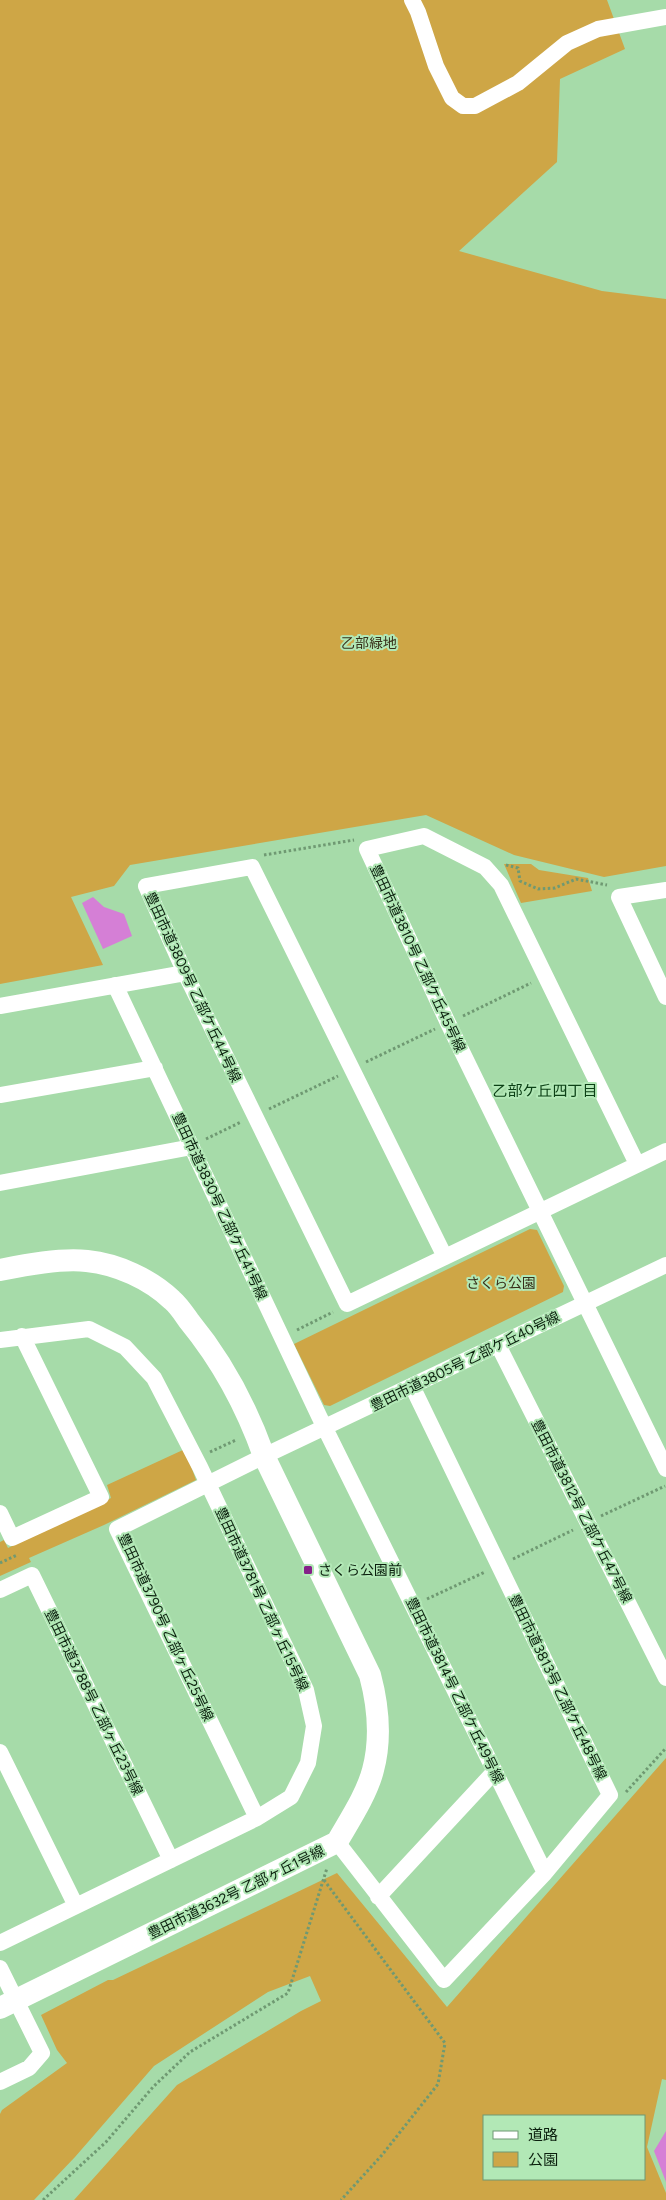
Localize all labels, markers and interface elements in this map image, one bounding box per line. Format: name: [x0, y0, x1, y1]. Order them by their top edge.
park label: 乙部緑地: [341, 635, 397, 652]
street label: 豊田市道3810号 乙部ケ丘45号線: [366, 862, 469, 1055]
street label: 豊田市道3809号 乙部ケ丘44号線: [141, 889, 244, 1085]
district label: 乙部ケ丘四丁目: [492, 1082, 598, 1100]
street label: 豊田市道3830号 乙部ケ丘41号線: [169, 1110, 271, 1303]
park label: さくら公園: [466, 1275, 536, 1292]
street label: 豊田市道3805号 乙部ケ丘40号線: [368, 1308, 563, 1415]
street label: 豊田市道3812号 乙部ケ丘47号線: [528, 1417, 635, 1606]
street label: 豊田市道3781号 乙部ヶ丘15号線: [211, 1505, 312, 1694]
street label: 豊田市道3790号 乙部ヶ丘25号線: [114, 1531, 217, 1724]
place label: さくら公園前: [318, 1562, 402, 1579]
marker: さくら公園前: [302, 1564, 314, 1576]
street label: 豊田市道3813号 乙部ケ丘48号線: [505, 1592, 610, 1783]
street label: 豊田市道3814号 乙部ケ丘49号線: [402, 1594, 507, 1786]
street label: 豊田市道3788号 乙部ヶ丘23号線: [41, 1606, 146, 1798]
street label: 豊田市道3632号 乙部ヶ丘1号線: [145, 1842, 327, 1943]
legend: [483, 2115, 646, 2180]
text: 道路: [528, 2126, 558, 2144]
text: 公園: [528, 2151, 558, 2169]

